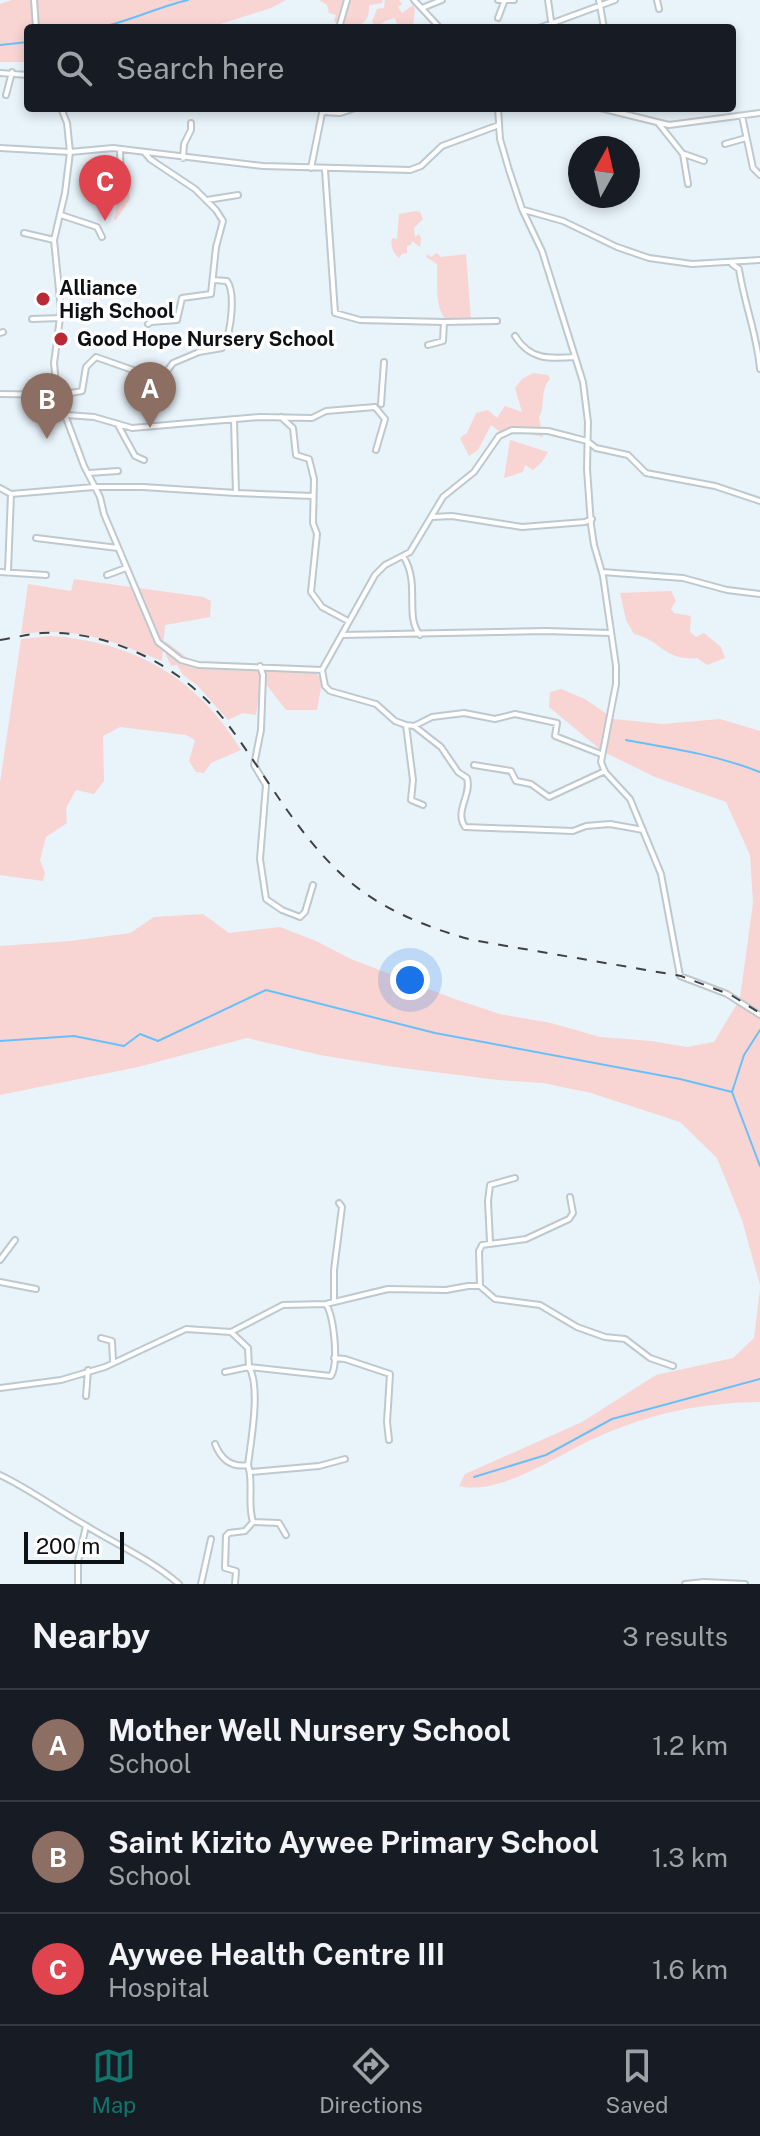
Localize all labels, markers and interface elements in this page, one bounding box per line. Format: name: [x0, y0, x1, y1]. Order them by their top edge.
search box: [24, 24, 736, 112]
icon: search: [52, 46, 96, 90]
text: Search here: [116, 50, 284, 86]
north arrow: [568, 136, 640, 208]
pin: C: [79, 155, 131, 221]
place label: Alliance High School: [59, 276, 175, 323]
marker: Alliance High School: [34, 290, 52, 308]
place label: Good Hope Nursery School: [77, 327, 335, 351]
marker: Good Hope Nursery School: [52, 330, 70, 348]
pin: A: [124, 362, 176, 428]
pin: B: [21, 373, 73, 439]
your location: [390, 960, 430, 1000]
scale bar: [24, 1528, 124, 1564]
text: 200 m: [36, 1533, 100, 1559]
text: Nearby: [32, 1616, 150, 1656]
text: 3 results: [622, 1621, 728, 1652]
text: Mother Well Nursery School: [108, 1712, 511, 1748]
text: A: [49, 1730, 67, 1761]
text: 1.2 km: [652, 1730, 728, 1761]
text: School: [108, 1748, 192, 1779]
text: Saint Kizito Aywee Primary School: [108, 1824, 599, 1860]
text: B: [49, 1842, 67, 1873]
text: 1.3 km: [652, 1842, 728, 1873]
text: School: [108, 1860, 192, 1891]
text: Aywee Health Centre III: [108, 1936, 445, 1972]
text: C: [49, 1954, 67, 1985]
text: 1.6 km: [652, 1954, 728, 1985]
text: Hospital: [108, 1972, 210, 2003]
tab: Map: [92, 2044, 136, 2118]
tab: Directions: [319, 2044, 423, 2118]
tab: Saved: [606, 2044, 668, 2118]

